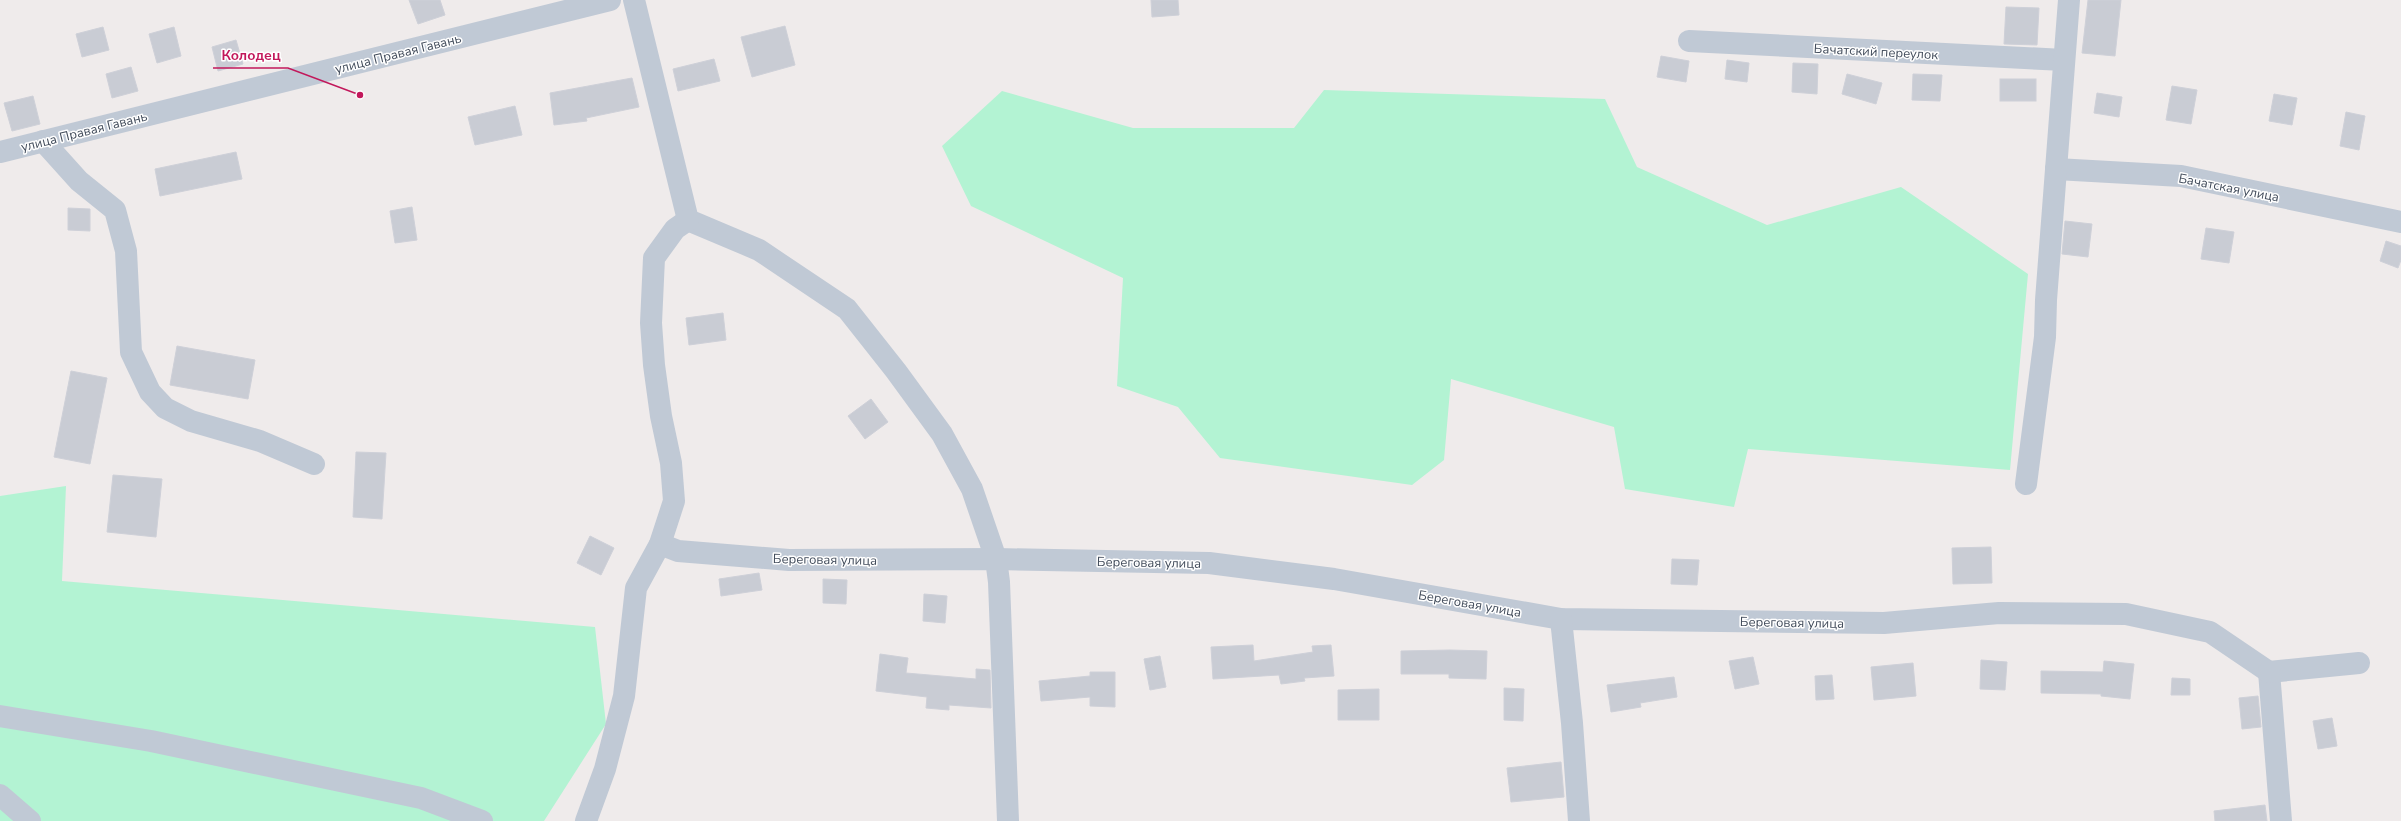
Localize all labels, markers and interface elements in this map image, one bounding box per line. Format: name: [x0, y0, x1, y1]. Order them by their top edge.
street label: улица Правая Гавань: [333, 30, 463, 78]
street label: Бачатский переулок: [1813, 40, 1939, 64]
callout: Колодец: [213, 42, 288, 68]
text: Колодец: [221, 46, 281, 65]
street label: улица Правая Гавань: [19, 108, 149, 156]
street label: Бачатская улица: [2177, 169, 2281, 207]
street label: Береговая улица: [773, 550, 877, 570]
street label: Береговая улица: [1097, 553, 1201, 573]
street label: Береговая улица: [1417, 586, 1523, 622]
street label: Береговая улица: [1740, 613, 1844, 633]

